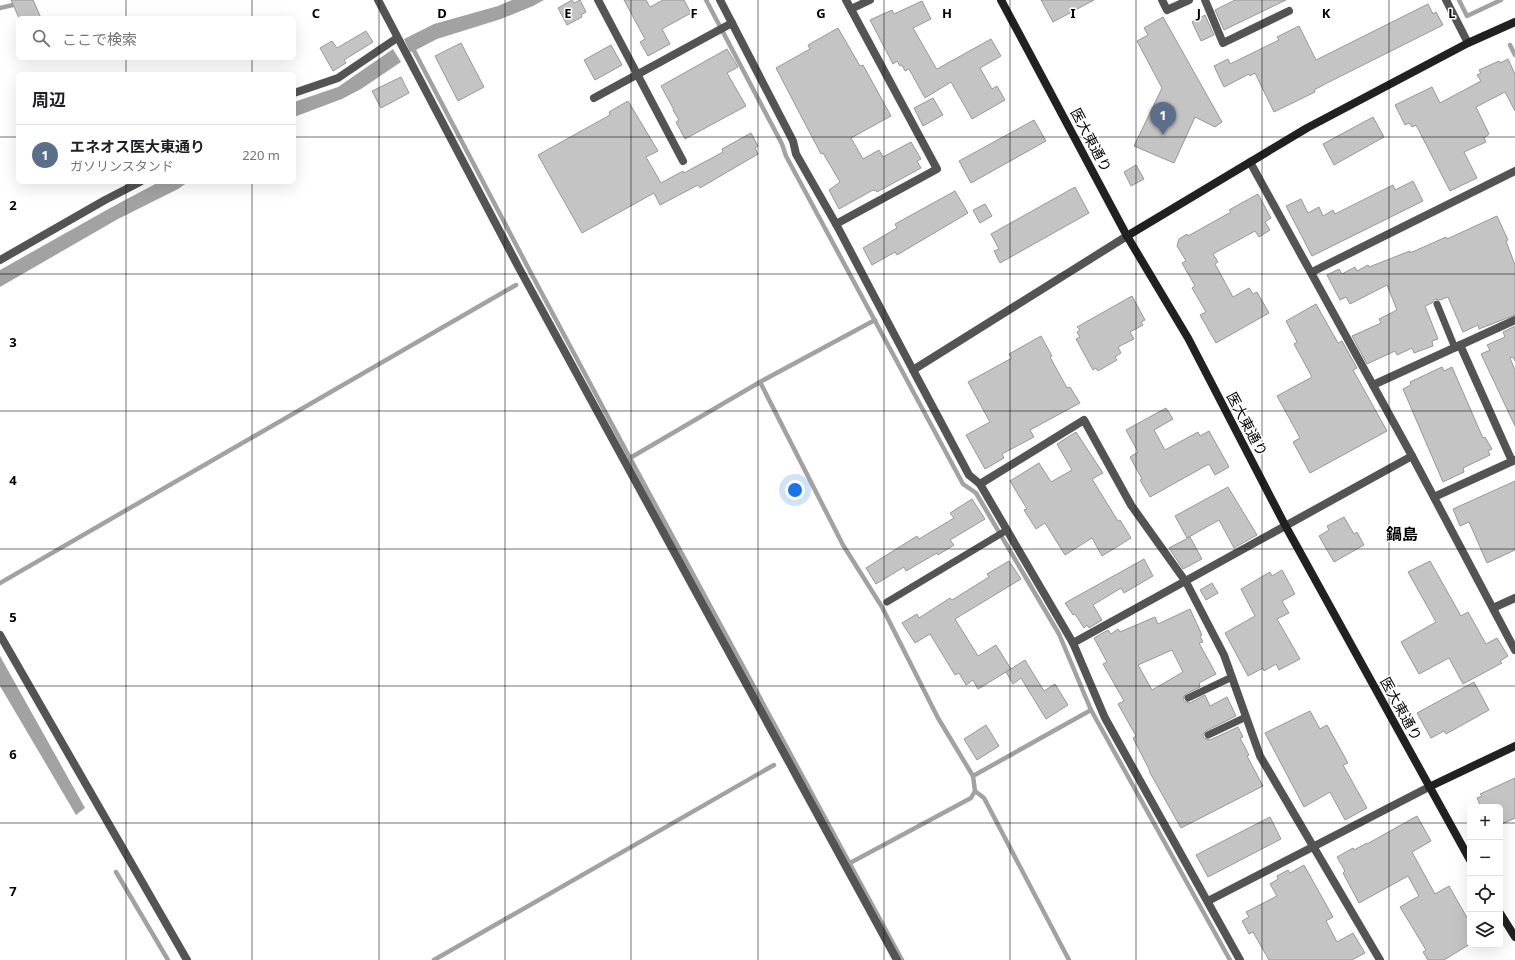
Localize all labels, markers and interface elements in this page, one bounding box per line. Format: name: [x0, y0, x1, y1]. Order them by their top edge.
text: C: [312, 4, 320, 22]
text: D: [437, 4, 447, 22]
text: E: [564, 4, 572, 22]
text: F: [690, 4, 698, 22]
text: G: [816, 4, 826, 22]
text: H: [942, 4, 952, 22]
text: I: [1070, 4, 1076, 22]
text: J: [1196, 4, 1201, 22]
text: K: [1322, 4, 1331, 22]
text: L: [1448, 4, 1456, 22]
search box: [16, 16, 296, 60]
icon: search: [30, 27, 52, 49]
text: ここで検索: [62, 29, 137, 49]
text: 周辺: [32, 88, 66, 111]
pin: 1: [1150, 102, 1176, 135]
street label: 医大東通り: [1067, 104, 1116, 175]
text: エネオス医大東通り: [70, 136, 205, 156]
text: 1: [41, 146, 49, 164]
text: 220 m: [242, 146, 280, 164]
text: ガソリンスタンド: [70, 157, 174, 175]
text: 2: [9, 196, 17, 214]
text: 3: [9, 333, 17, 351]
street label: 医大東通り: [1223, 388, 1272, 459]
text: 4: [9, 471, 17, 489]
your location: [785, 480, 805, 500]
district label: 鍋島: [1386, 523, 1418, 545]
text: 5: [9, 608, 17, 626]
street label: 医大東通り: [1376, 674, 1427, 744]
text: 6: [9, 745, 17, 763]
map controls: [1467, 804, 1503, 948]
button: +: [1467, 804, 1503, 840]
button: −: [1467, 840, 1503, 876]
button: locate: [1467, 876, 1503, 912]
text: 7: [9, 882, 17, 900]
button: layers: [1467, 912, 1503, 948]

